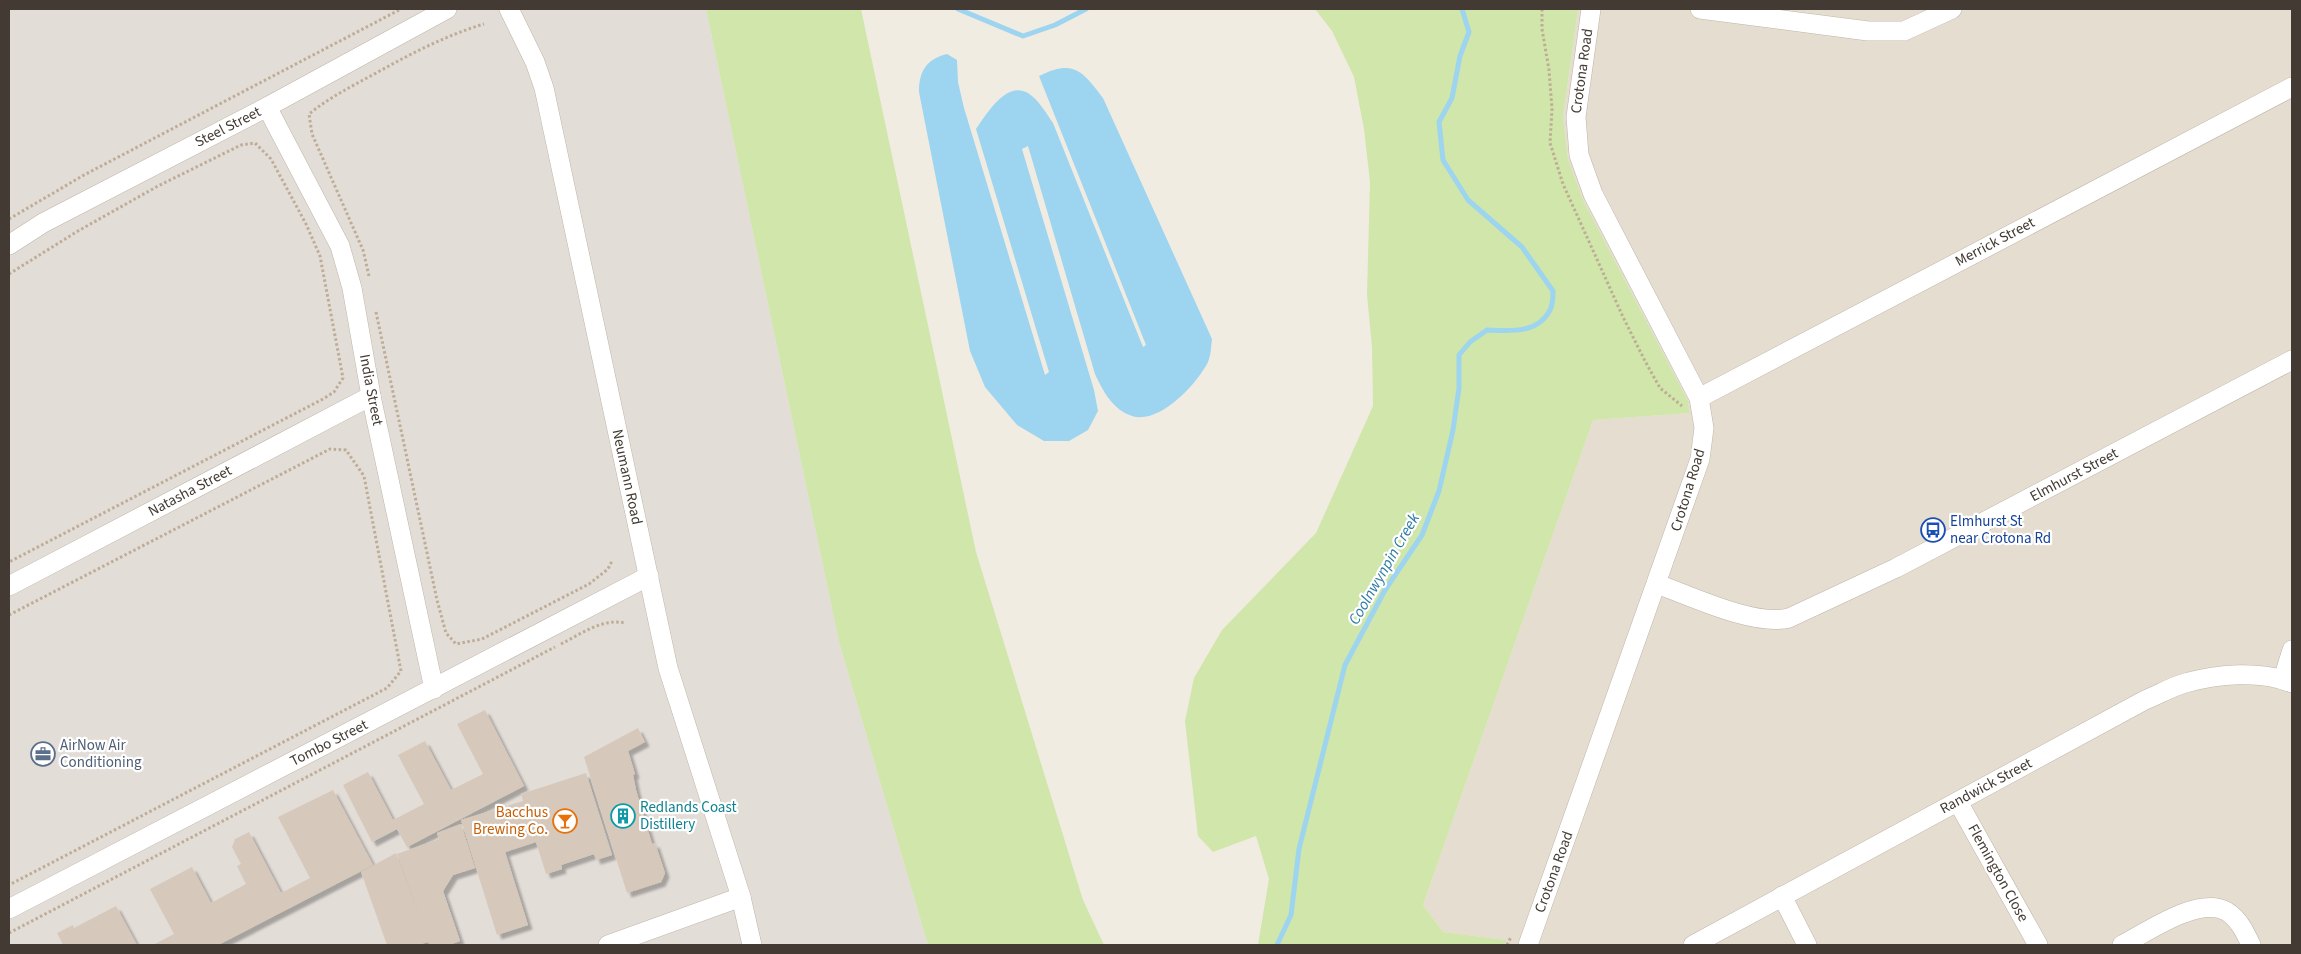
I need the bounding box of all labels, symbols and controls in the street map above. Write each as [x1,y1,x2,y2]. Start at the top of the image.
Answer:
street label: Crotona Road [1566,27,1598,115]
street label: Steel Street [191,101,265,153]
street label: Merrick Street [1952,212,2038,272]
street label: India Street [354,353,388,427]
street label: Neumann Road [607,427,647,527]
street label: Elmhurst Street [2026,443,2122,507]
street label: Crotona Road [1665,446,1711,534]
street label: Natasha Street [144,460,236,522]
water label: Coolnwynpin Creek [1343,509,1425,629]
place label: Elmhurst St near Crotona Rd [1950,511,2051,549]
bus stop icon: Elmhurst St near Crotona Rd [1920,517,1946,543]
street label: Tombo Street [287,714,371,772]
place label: AirNow Air Conditioning [60,735,142,773]
office icon: AirNow Air Conditioning [30,741,56,767]
street label: Randwick Street [1936,753,2036,819]
place label: Redlands Coast Distillery [640,797,736,835]
place label: Bacchus Brewing Co. [473,802,548,840]
building icon: Redlands Coast Distillery [610,803,636,829]
bar icon: Bacchus Brewing Co. [552,808,578,834]
street label: Flemington Close [1962,820,2034,926]
street label: Crotona Road [1530,828,1578,916]

